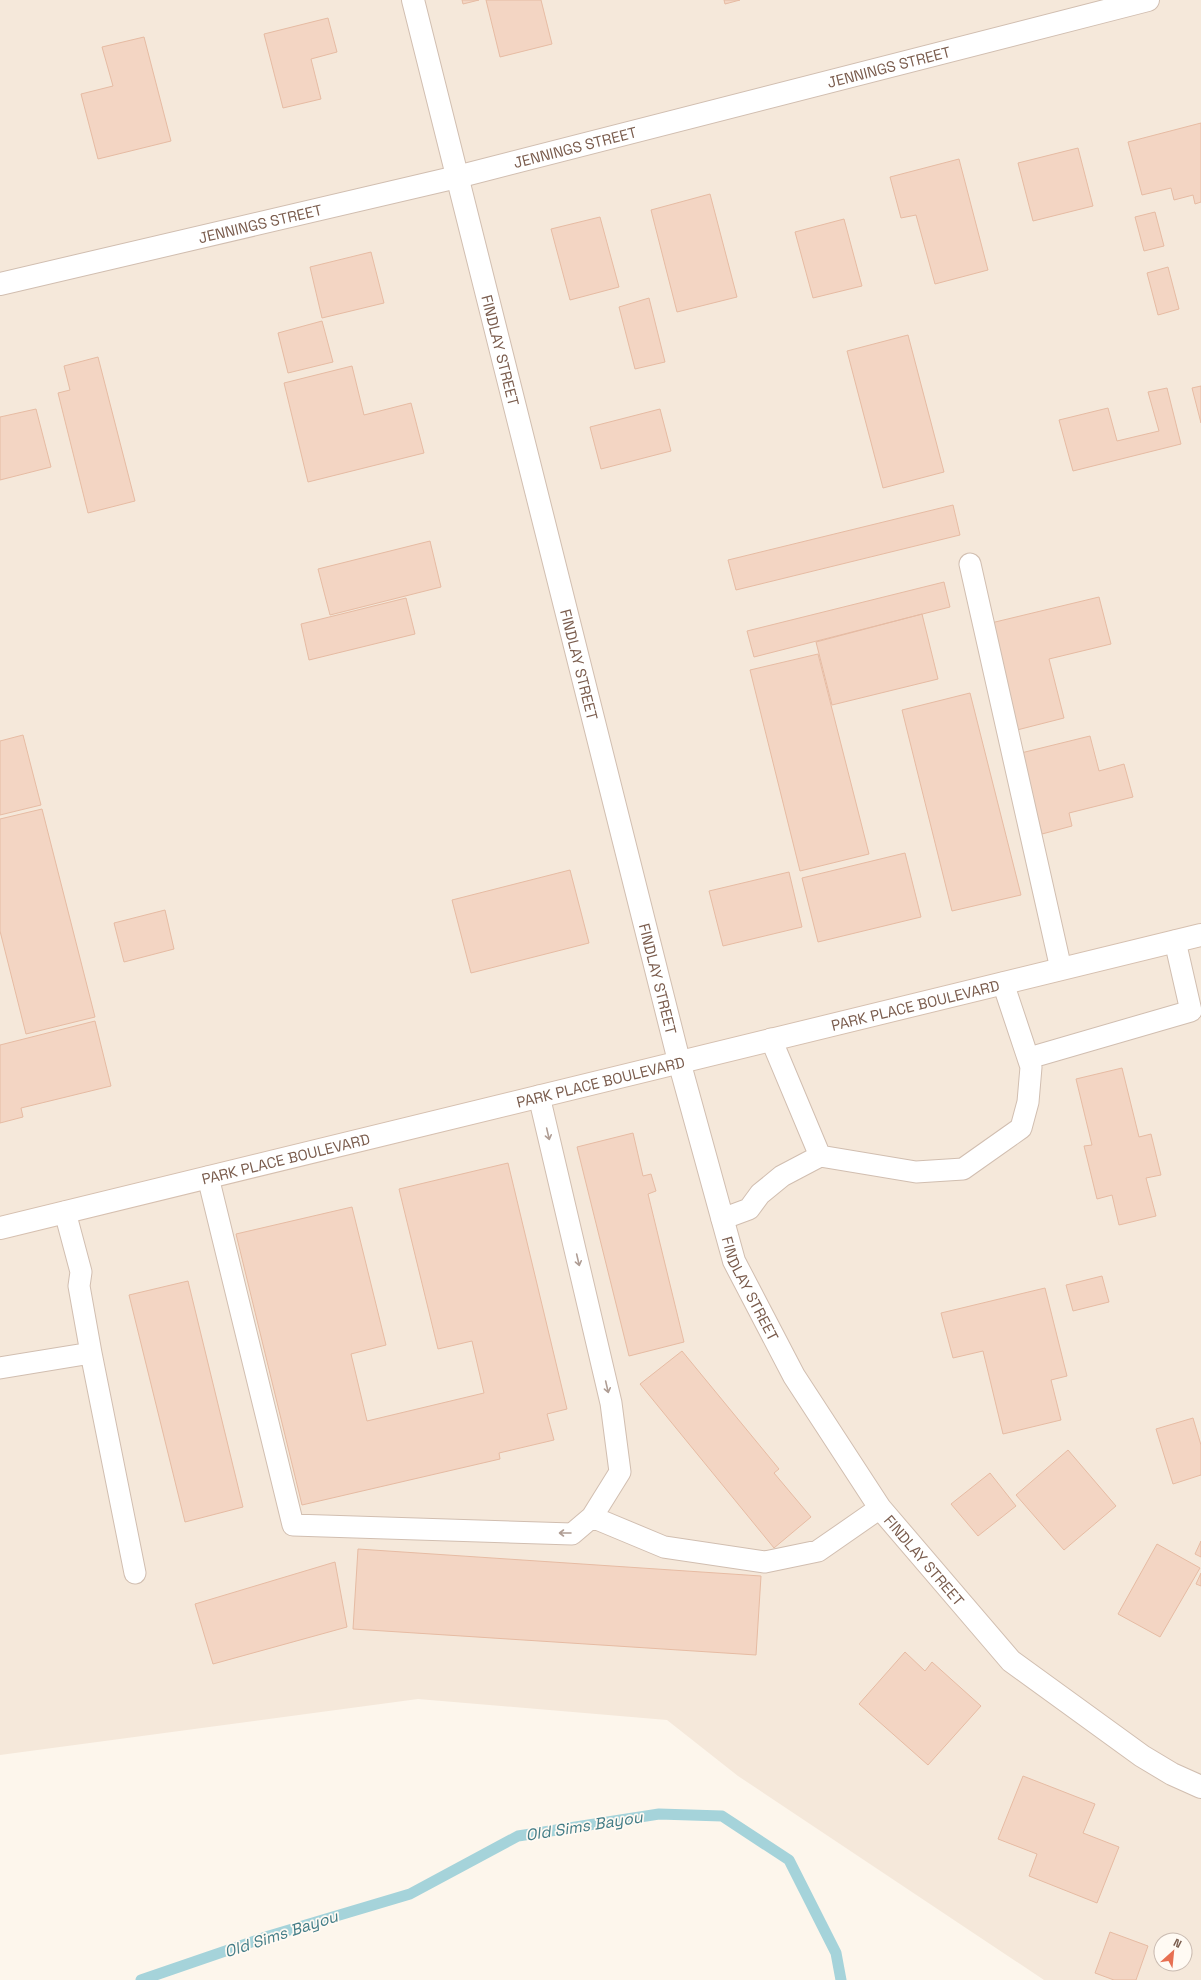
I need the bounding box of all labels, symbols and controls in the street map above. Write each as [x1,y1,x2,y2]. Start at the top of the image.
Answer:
street label: JENNINGS STREET [825,41,953,91]
street label: JENNINGS STREET [511,122,639,172]
street label: JENNINGS STREET [196,199,324,247]
street label: FINDLAY STREET [478,293,524,408]
street label: FINDLAY STREET [557,607,603,722]
street label: FINDLAY STREET [635,921,681,1036]
street label: PARK PLACE BOULEVARD [829,975,1001,1034]
street label: PARK PLACE BOULEVARD [514,1052,687,1111]
one-way arrow [545,1127,553,1140]
street label: PARK PLACE BOULEVARD [200,1129,372,1188]
street label: FINDLAY STREET [718,1234,784,1344]
one-way arrow [574,1253,582,1266]
one-way arrow [603,1380,611,1393]
street label: FINDLAY STREET [880,1511,969,1610]
one-way arrow [559,1529,572,1537]
water label: Old Sims Bayou [524,1806,645,1846]
water label: Old Sims Bayou [222,1905,342,1962]
north arrow [1153,1932,1193,1972]
text: N [1171,1935,1184,1951]

